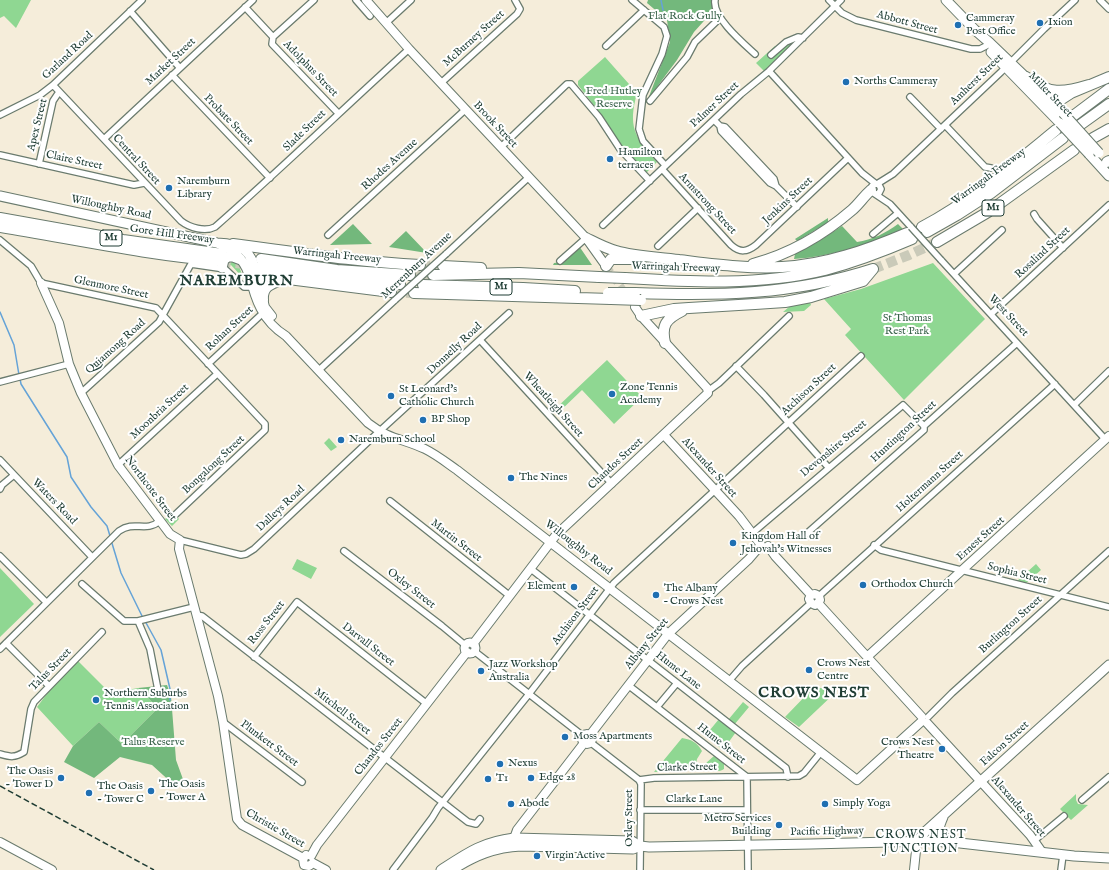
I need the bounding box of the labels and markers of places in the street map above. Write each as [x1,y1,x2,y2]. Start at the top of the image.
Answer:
place label: Cammeray Post Office [966,12,1016,38]
place label: Ixion [1048,16,1073,30]
marker: Ixion [1035,18,1045,28]
marker: Cammeray Post Office [953,20,963,30]
place label: Norths Cammeray [854,75,938,89]
marker: Norths Cammeray [841,77,851,87]
place label: Hamilton terraces [618,146,662,172]
marker: Hamilton terraces [605,154,615,164]
place label: Naremburn Library [177,175,230,201]
marker: Naremburn Library [164,183,174,193]
place label: Zone Tennis Academy [620,381,678,407]
place label: St Leonard's Catholic Church [399,383,474,409]
marker: Zone Tennis Academy [607,389,617,399]
marker: St Leonard's Catholic Church [386,391,396,401]
place label: BP Shop [431,413,470,427]
marker: BP Shop [418,415,428,425]
place label: Naremburn School [349,433,435,447]
marker: Naremburn School [336,435,346,445]
place label: The Nines [519,471,567,485]
marker: The Nines [506,473,516,483]
place label: Kingdom Hall of Jehovah's Witnesses [741,530,831,556]
marker: Kingdom Hall of Jehovah's Witnesses [728,538,738,548]
place label: Orthodox Church [871,578,953,592]
place label: Element [527,580,566,594]
marker: Orthodox Church [858,580,868,590]
marker: Element [569,582,579,592]
place label: The Albany – Crows Nest [664,582,723,608]
marker: The Albany – Crows Nest [651,590,661,600]
place label: Crows Nest Centre [817,657,870,683]
place label: Jazz Workshop Australia [489,658,558,684]
marker: Crows Nest Centre [804,665,814,675]
marker: Jazz Workshop Australia [476,666,486,676]
place label: Northern Suburbs Tennis Association [104,687,189,713]
marker: Northern Suburbs Tennis Association [91,695,101,705]
place label: Moss Apartments [573,730,652,744]
marker: Moss Apartments [560,732,570,742]
place label: Crows Nest Theatre [881,736,934,762]
marker: Crows Nest Theatre [937,744,947,754]
place label: Nexus [508,757,537,771]
marker: Nexus [495,759,505,769]
place label: The Oasis - Tower D [5,765,53,791]
place label: Edge 28 [539,771,575,785]
place label: T1 [496,772,508,786]
marker: The Oasis - Tower D [56,773,66,783]
marker: Edge 28 [526,773,536,783]
marker: T1 [483,774,493,784]
place label: The Oasis - Tower A [159,778,205,804]
place label: The Oasis - Tower C [97,780,144,806]
marker: The Oasis - Tower A [146,786,156,796]
marker: The Oasis - Tower C [84,788,94,798]
place label: Abode [519,797,549,811]
place label: Simply Yoga [833,797,890,811]
marker: Abode [506,799,516,809]
marker: Simply Yoga [820,799,830,809]
place label: Metro Services Building [703,812,771,838]
marker: Metro Services Building [774,820,784,830]
place label: Virgin Active [545,849,605,863]
marker: Virgin Active [532,851,542,861]

